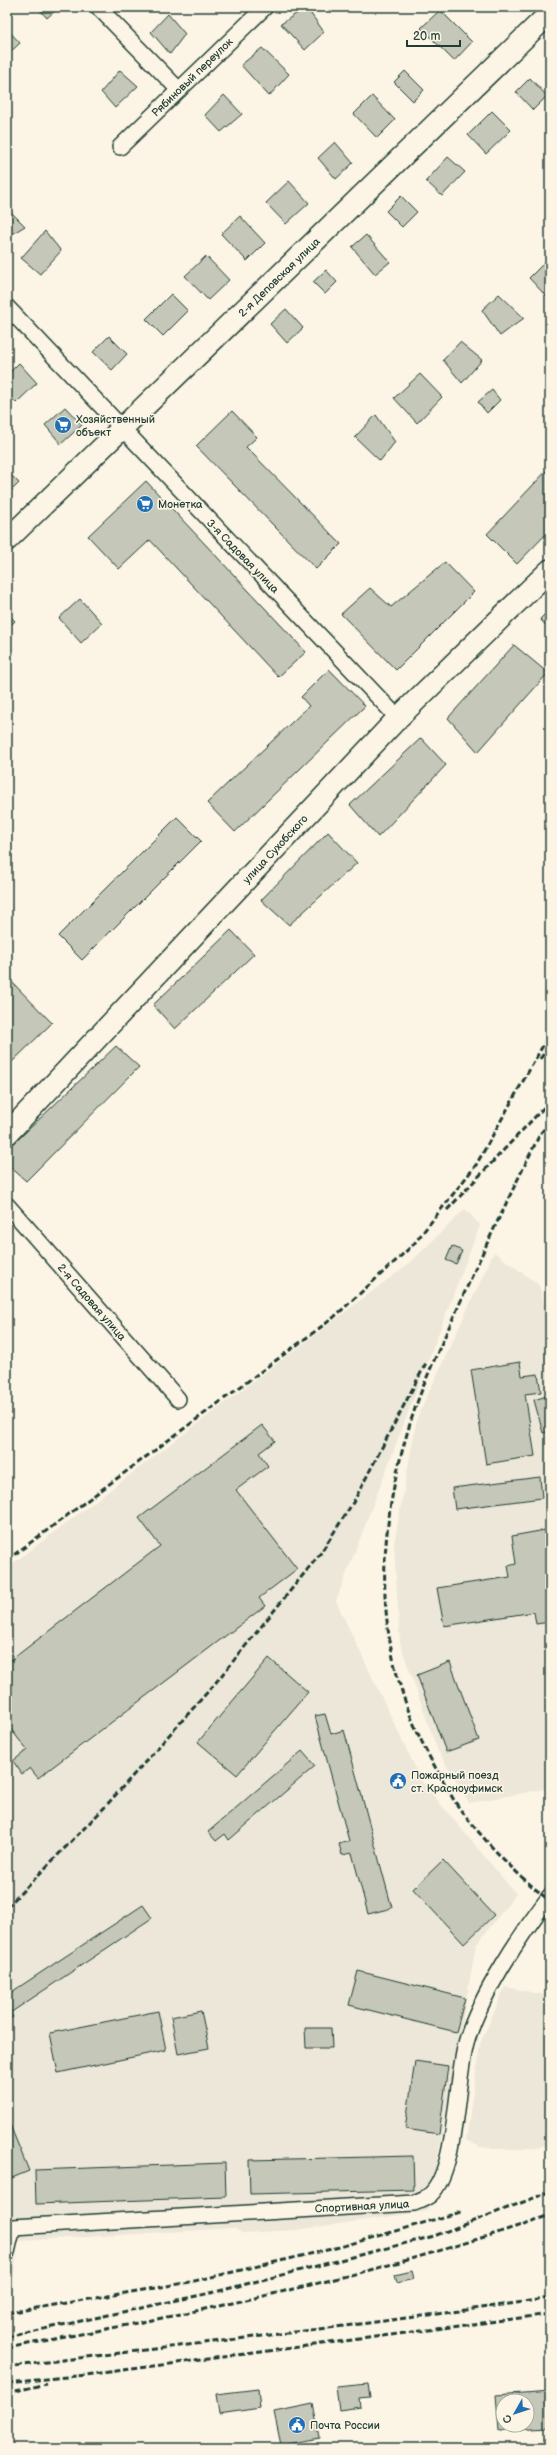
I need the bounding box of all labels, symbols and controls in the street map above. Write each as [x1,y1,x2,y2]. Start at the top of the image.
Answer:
scale bar [407,22,460,48]
text: 20 m [413,29,440,44]
street label: Рябиновый переулок [149,35,236,119]
street label: 2-я Деповская улица [236,235,323,320]
place label: Хозяйственный объект [76,413,155,439]
supermarket icon: Хозяйственный объект [53,415,73,435]
supermarket icon: Монетка [135,494,155,514]
place label: Монетка [158,498,203,511]
street label: 3-я Садовая улица [204,517,282,596]
street label: улица Сухобского [240,812,311,886]
street label: 2-я Садовая улица [55,1261,129,1344]
place label: Пожарный поезд ст. Красноуфимск [411,1769,503,1795]
public building icon: Пожарный поезд ст. Красноуфимск [388,1771,408,1791]
street label: Спортивная улица [314,2198,410,2215]
north arrow [495,2393,535,2433]
text: С [500,2412,515,2426]
public building icon: Почта России [287,2415,307,2435]
place label: Почта России [310,2419,380,2432]

